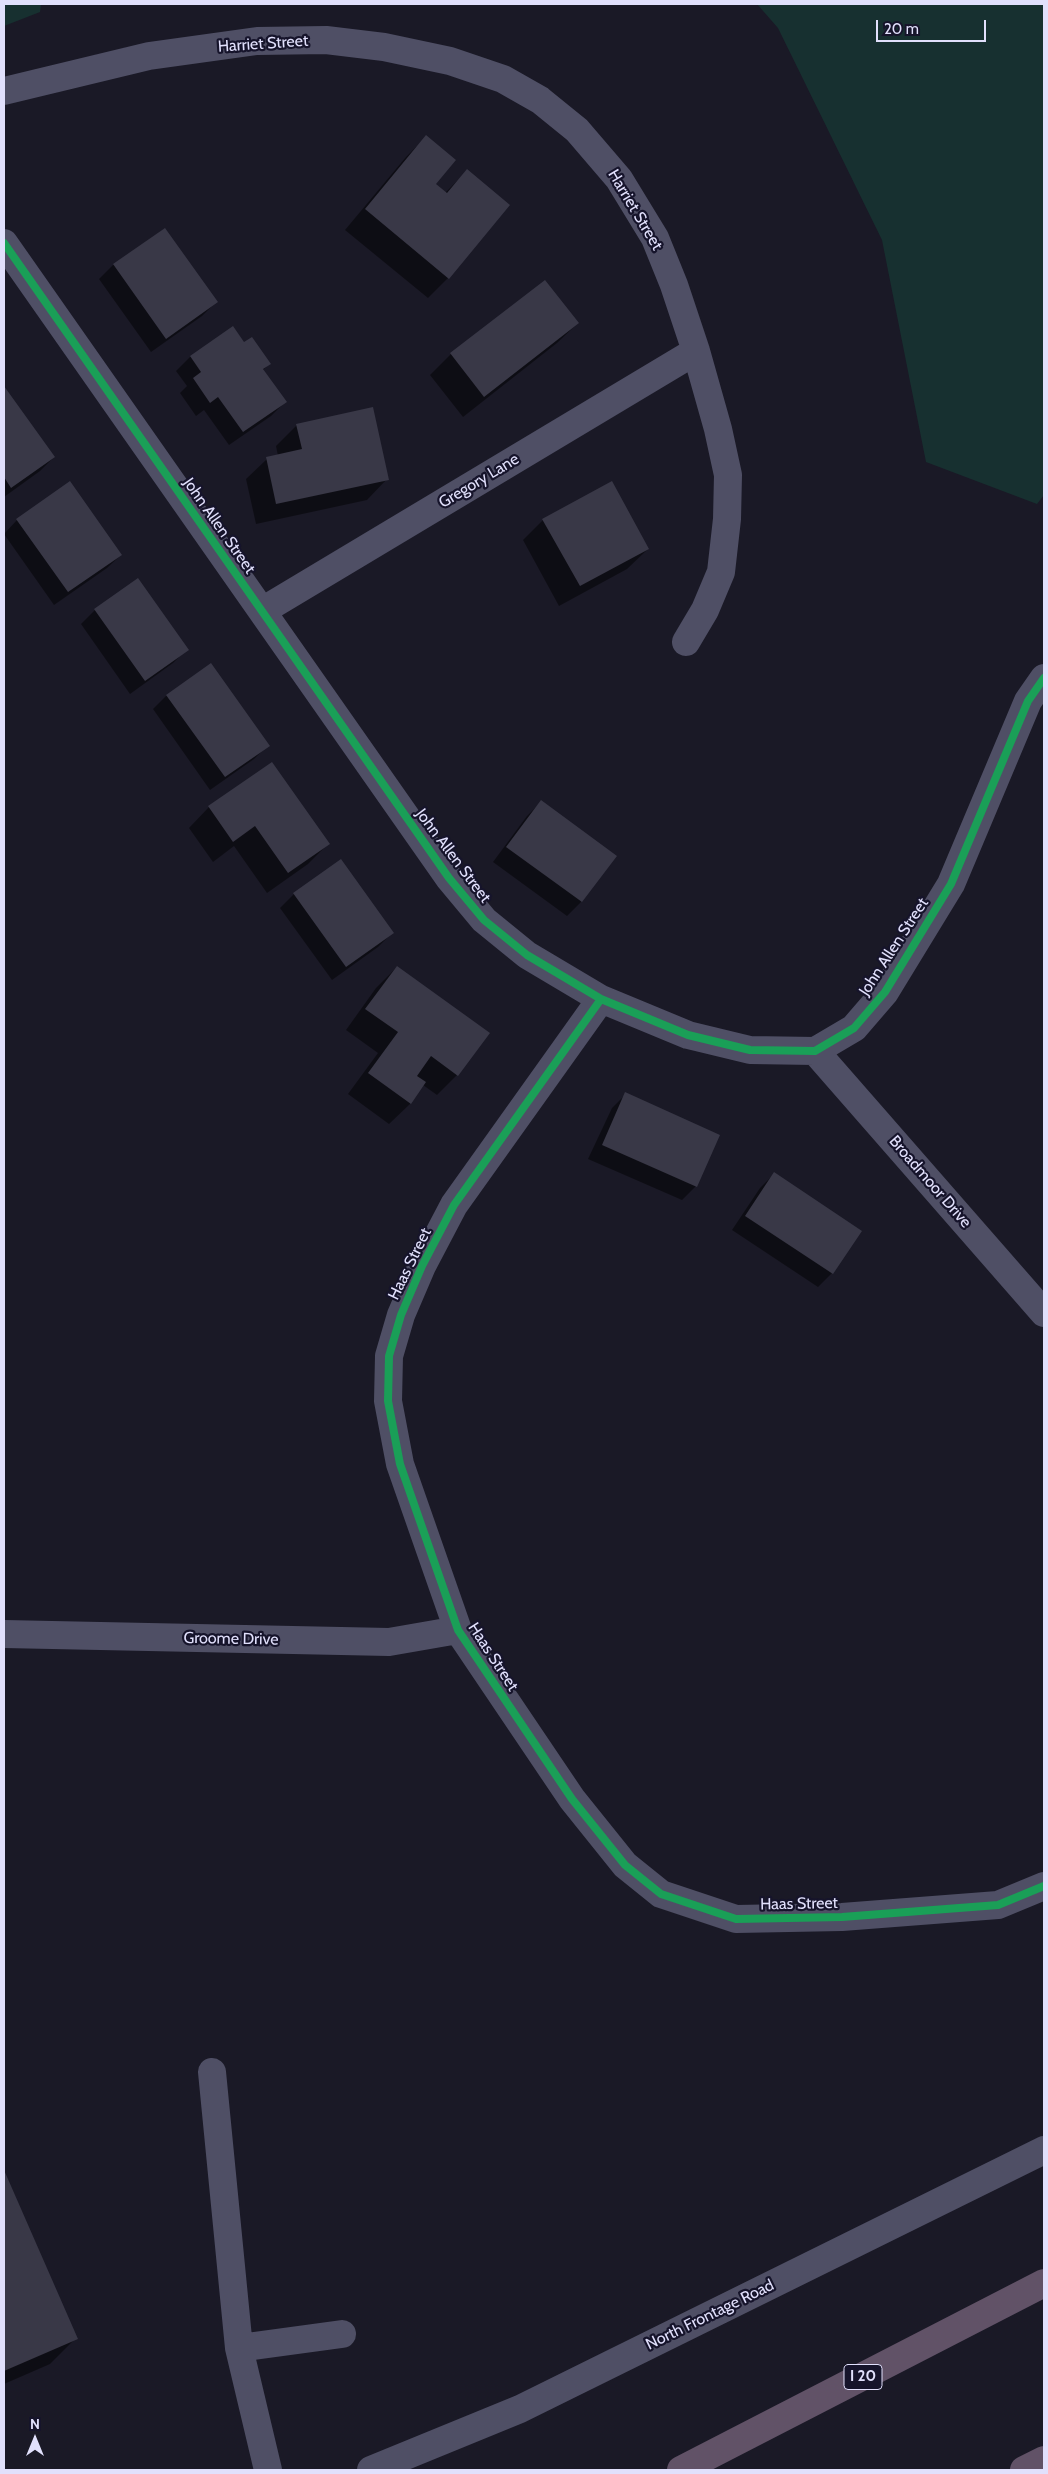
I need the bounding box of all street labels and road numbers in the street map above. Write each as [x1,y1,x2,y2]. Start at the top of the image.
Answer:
street label: Harriet Street [217,31,309,57]
street label: Harriet Street [603,166,667,254]
street label: Gregory Lane [435,450,523,512]
street label: John Allen Street [179,474,259,578]
street label: John Allen Street [411,805,495,907]
street label: John Allen Street [855,894,933,1000]
street label: Broadmoor Drive [885,1132,975,1232]
street label: Haas Street [384,1225,436,1303]
street label: Haas Street [464,1619,522,1695]
street label: Groome Drive [183,1629,279,1649]
street label: Haas Street [760,1894,838,1914]
street label: North Frontage Road [643,2276,777,2354]
road number: I 20 [844,2364,882,2390]

